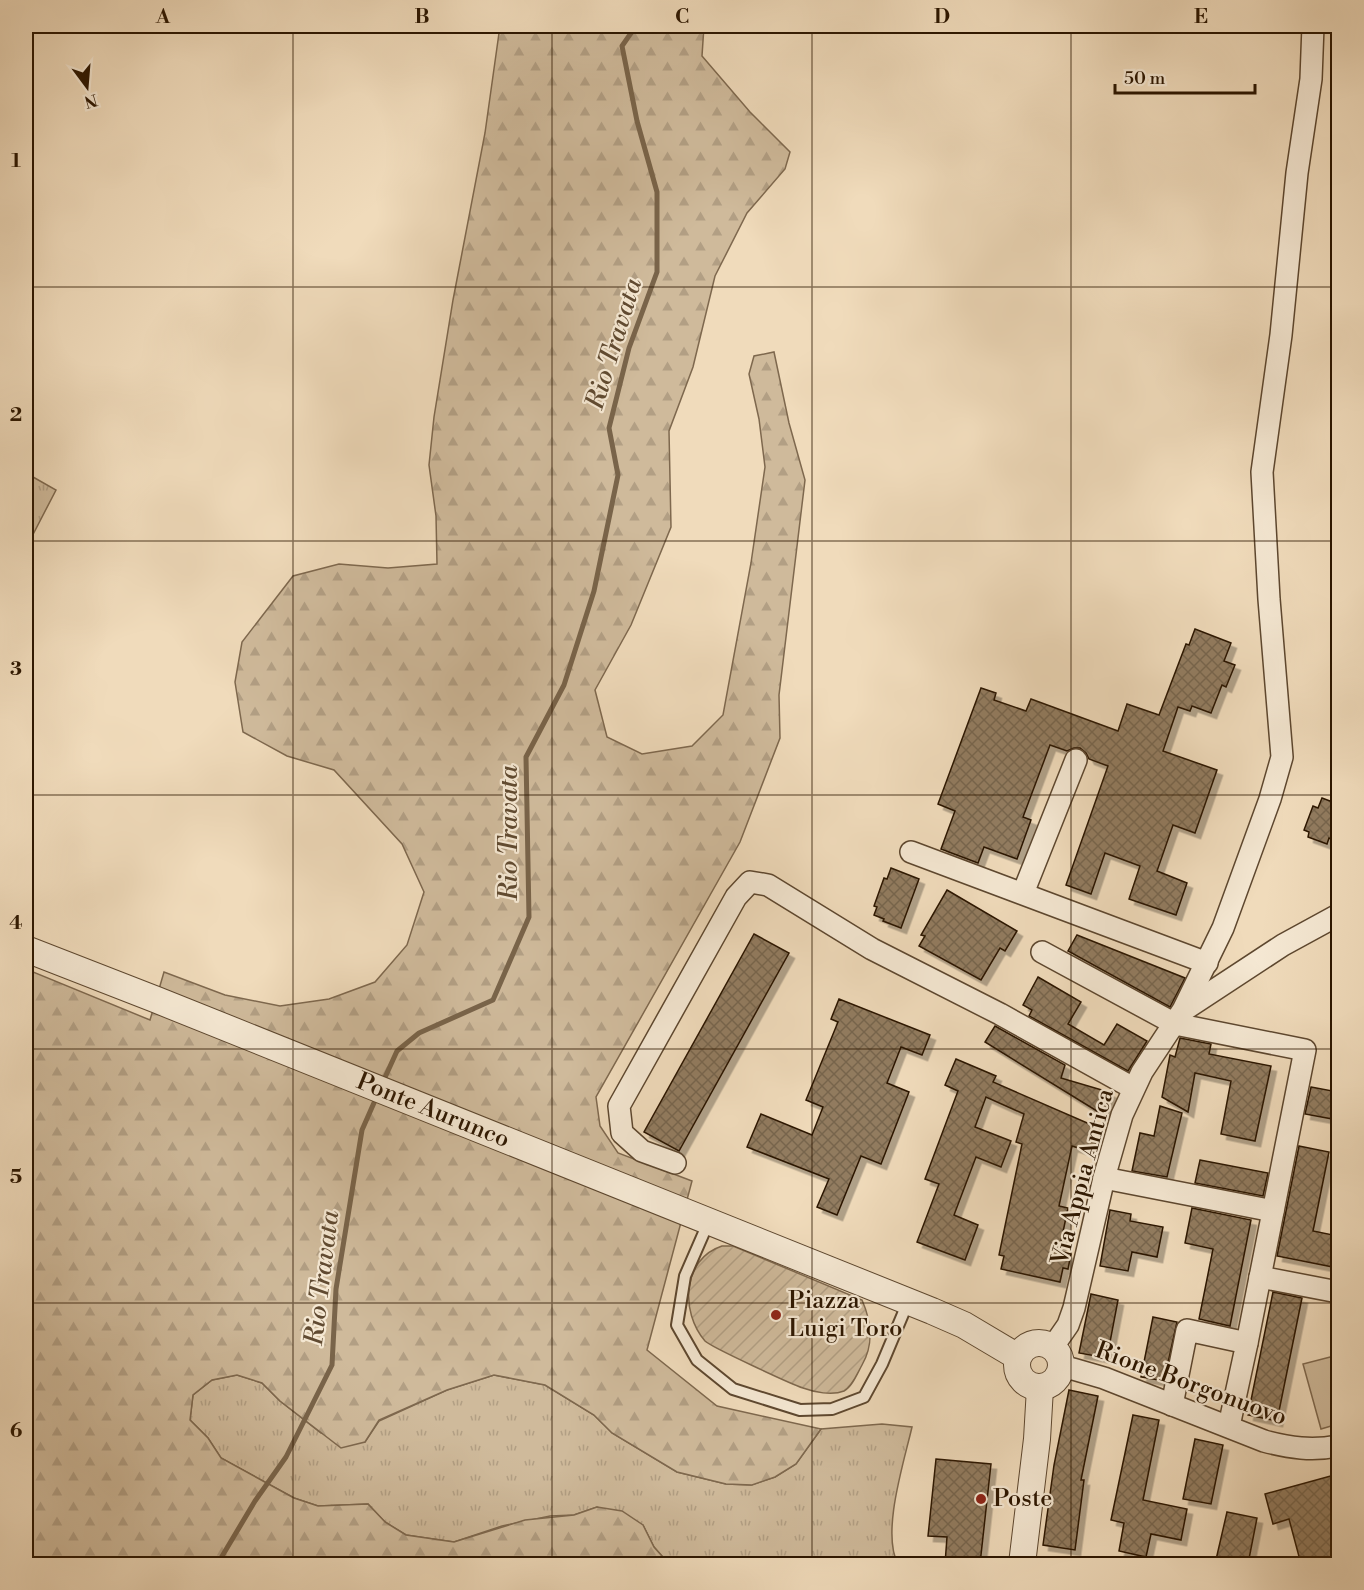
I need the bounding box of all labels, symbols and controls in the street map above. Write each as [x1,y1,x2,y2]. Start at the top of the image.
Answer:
text: A [155,5,171,30]
text: B [414,5,430,30]
text: C [675,5,689,30]
text: D [934,5,950,30]
text: E [1194,5,1208,30]
north arrow [57,57,117,117]
scale bar [1115,57,1254,95]
text: 50 m [1124,67,1166,90]
text: N [82,89,100,112]
text: 1 [11,149,21,174]
water label: Rio Travata [579,274,649,414]
text: 2 [10,403,22,428]
text: 3 [10,657,22,682]
water label: Rio Travata [493,765,525,902]
text: 4 [9,911,23,936]
street label: Ponte Aurunco [352,1067,514,1155]
street label: Via Appia Antica [1045,1085,1121,1269]
text: 5 [10,1165,22,1190]
water label: Rio Travata [298,1208,346,1348]
place label: Piazza Luigi Toro [788,1286,903,1344]
marker: Piazza Luigi Toro [769,1308,783,1322]
street label: Rione Borgonuovo [1091,1335,1291,1433]
text: 6 [10,1419,23,1444]
place label: Poste [993,1484,1052,1514]
marker: Poste [974,1492,988,1506]

